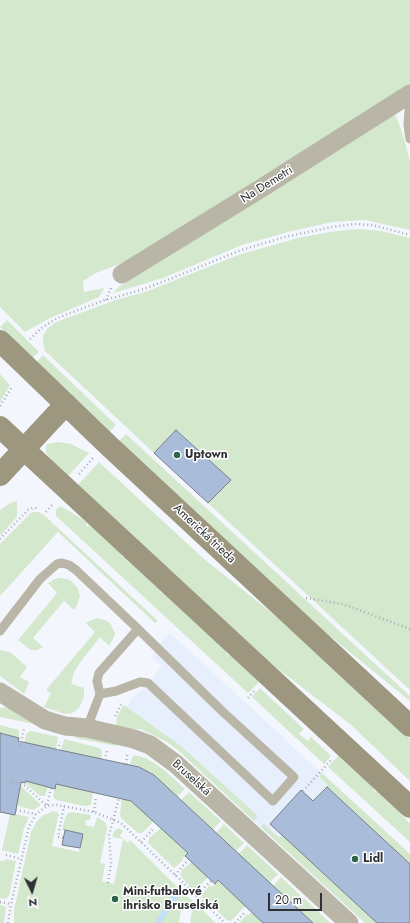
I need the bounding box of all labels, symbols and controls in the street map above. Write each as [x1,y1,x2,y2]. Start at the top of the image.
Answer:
street label: Na Demetri [238,163,296,207]
place label: Uptown [185,448,228,462]
marker: Uptown [172,450,182,460]
street label: Americká trieda [170,501,238,567]
street label: Bruselská [169,757,213,799]
place label: Lidl [363,852,383,866]
marker: Lidl [350,854,360,864]
north arrow [12,871,52,911]
place label: Mini-futbalové ihrisko Bruselská [123,885,219,913]
scale bar [270,885,324,911]
text: 20 m [275,891,302,909]
marker: Mini-futbalové ihrisko Bruselská [110,894,120,904]
text: N [28,895,38,911]

